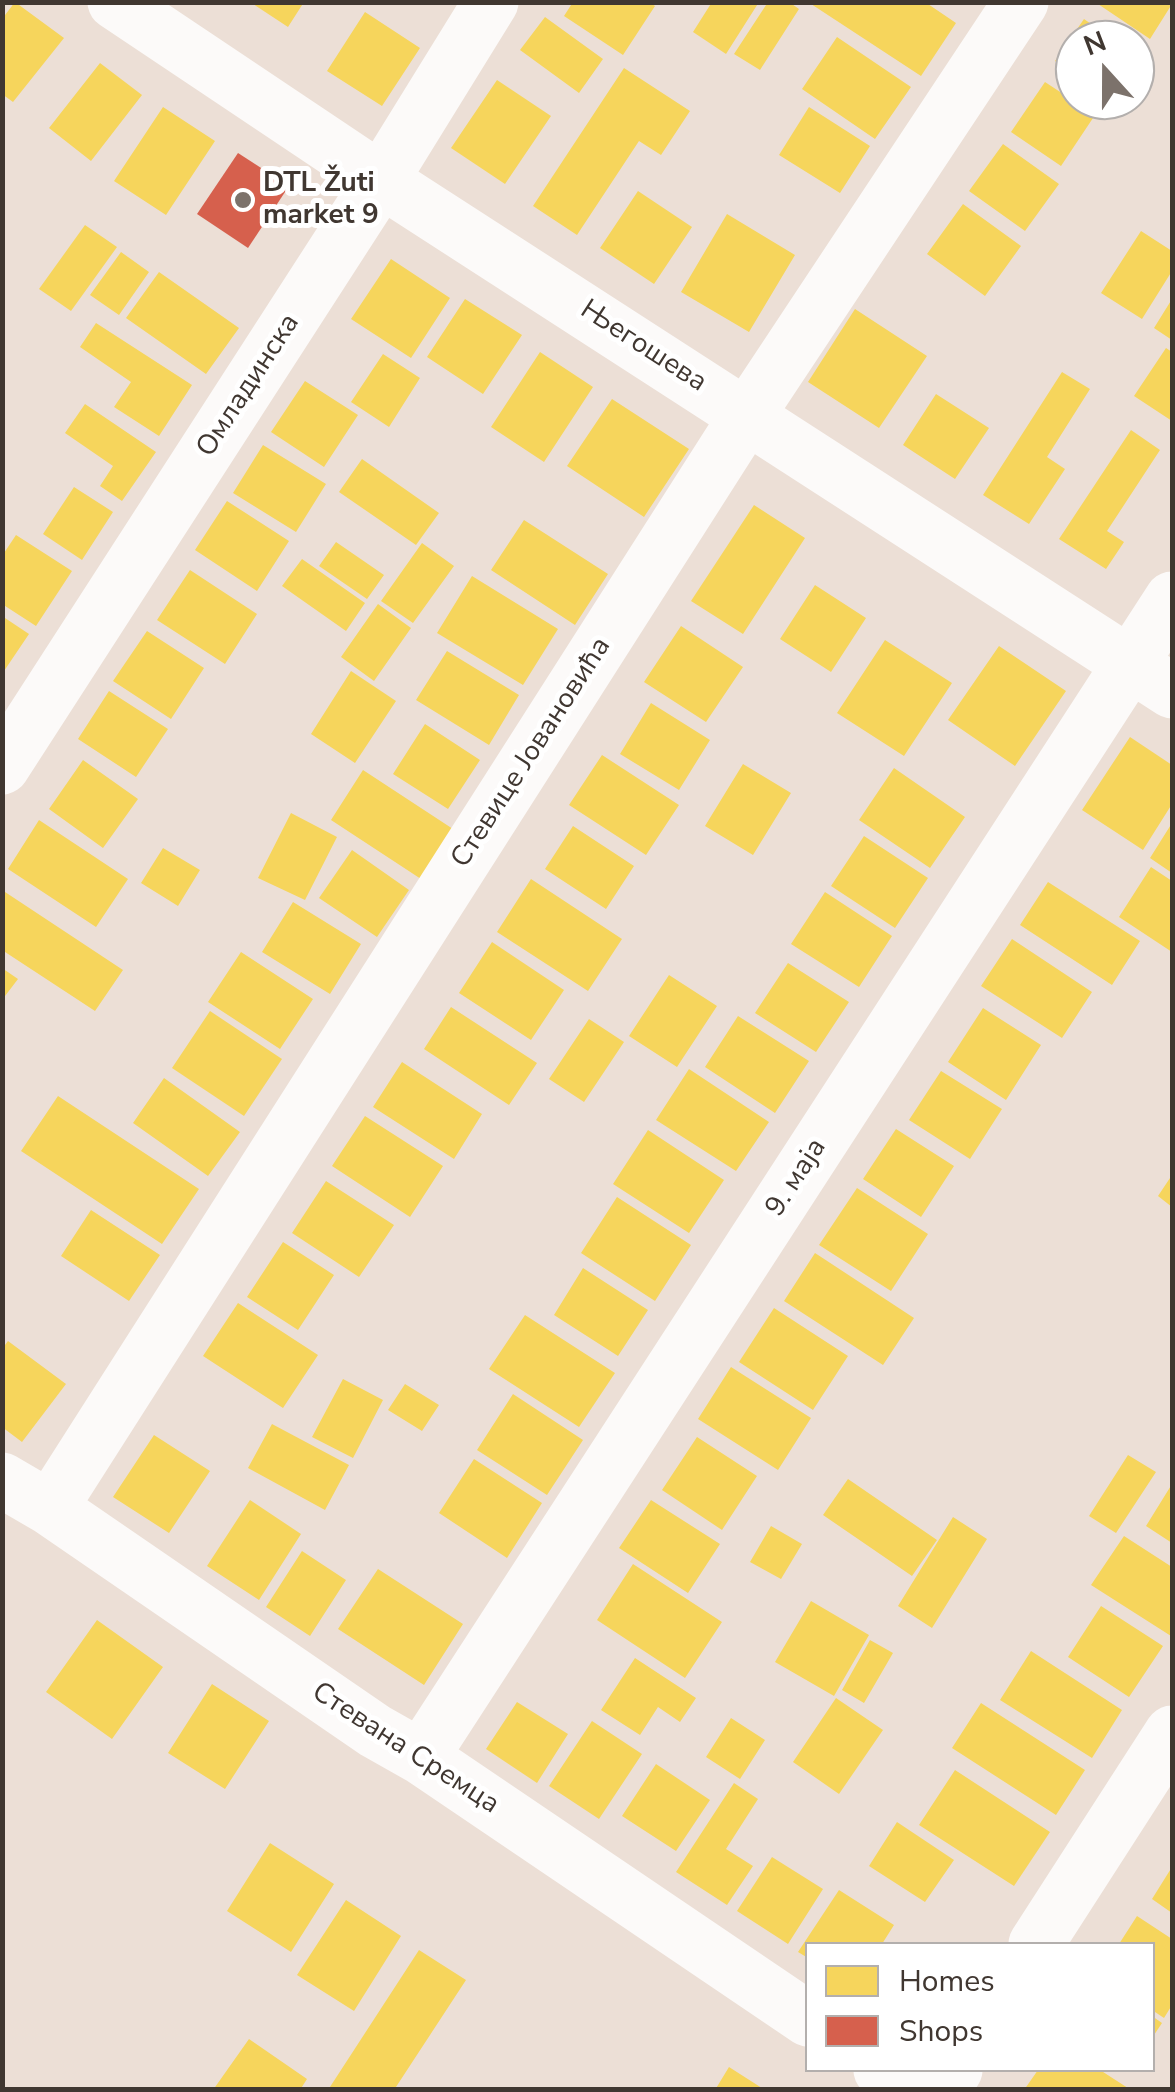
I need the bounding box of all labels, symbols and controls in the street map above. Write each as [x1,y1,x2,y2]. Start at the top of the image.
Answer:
north arrow [1055,20,1155,120]
text: N [1078,22,1112,65]
place label: DTL Žuti market 9 [263,167,379,233]
marker: DTL Žuti market 9 [232,189,254,211]
street label: Његошева [574,294,712,400]
street label: Омладинска [190,308,308,464]
street label: Стевице Јовановића [445,632,619,874]
street label: 9. маја [760,1133,834,1223]
street label: Стевана Сремца [305,1676,505,1822]
legend [805,1942,1155,2072]
text: Homes [899,1961,995,2002]
text: Shops [899,2011,983,2052]

